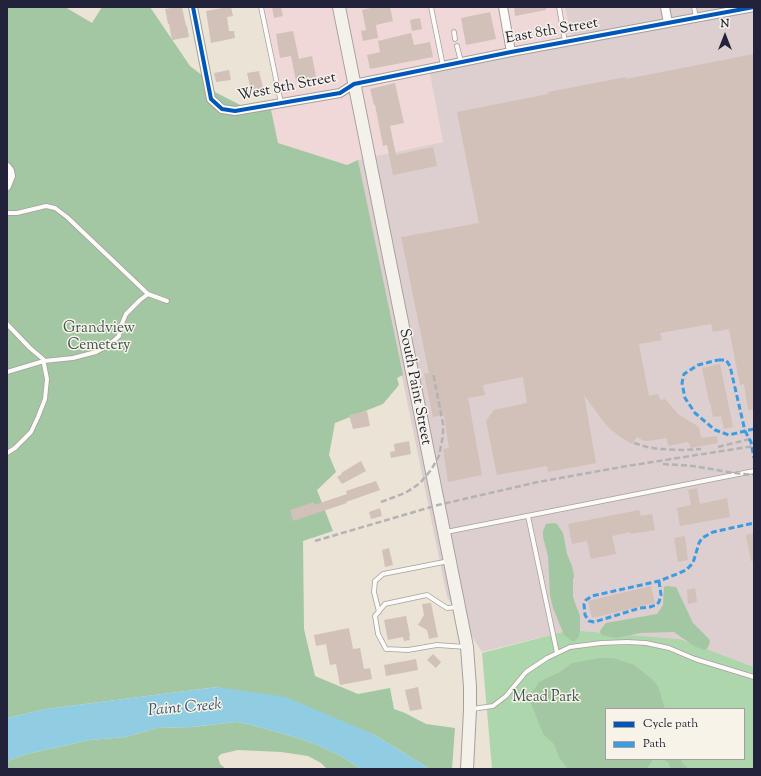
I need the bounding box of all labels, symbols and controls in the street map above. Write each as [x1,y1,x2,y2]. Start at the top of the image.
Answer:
street label: East 8th Street [504,15,600,49]
north arrow [705,16,745,56]
text: N [721,16,729,32]
street label: West 8th Street [236,70,338,106]
park label: Grandview Cemetery [63,320,135,355]
street label: South Paint Street [394,327,434,447]
park label: Mead Park [512,689,580,707]
water label: Paint Creek [148,696,222,722]
legend [605,708,745,760]
text: Cycle path [643,715,698,733]
text: Path [643,735,666,753]

